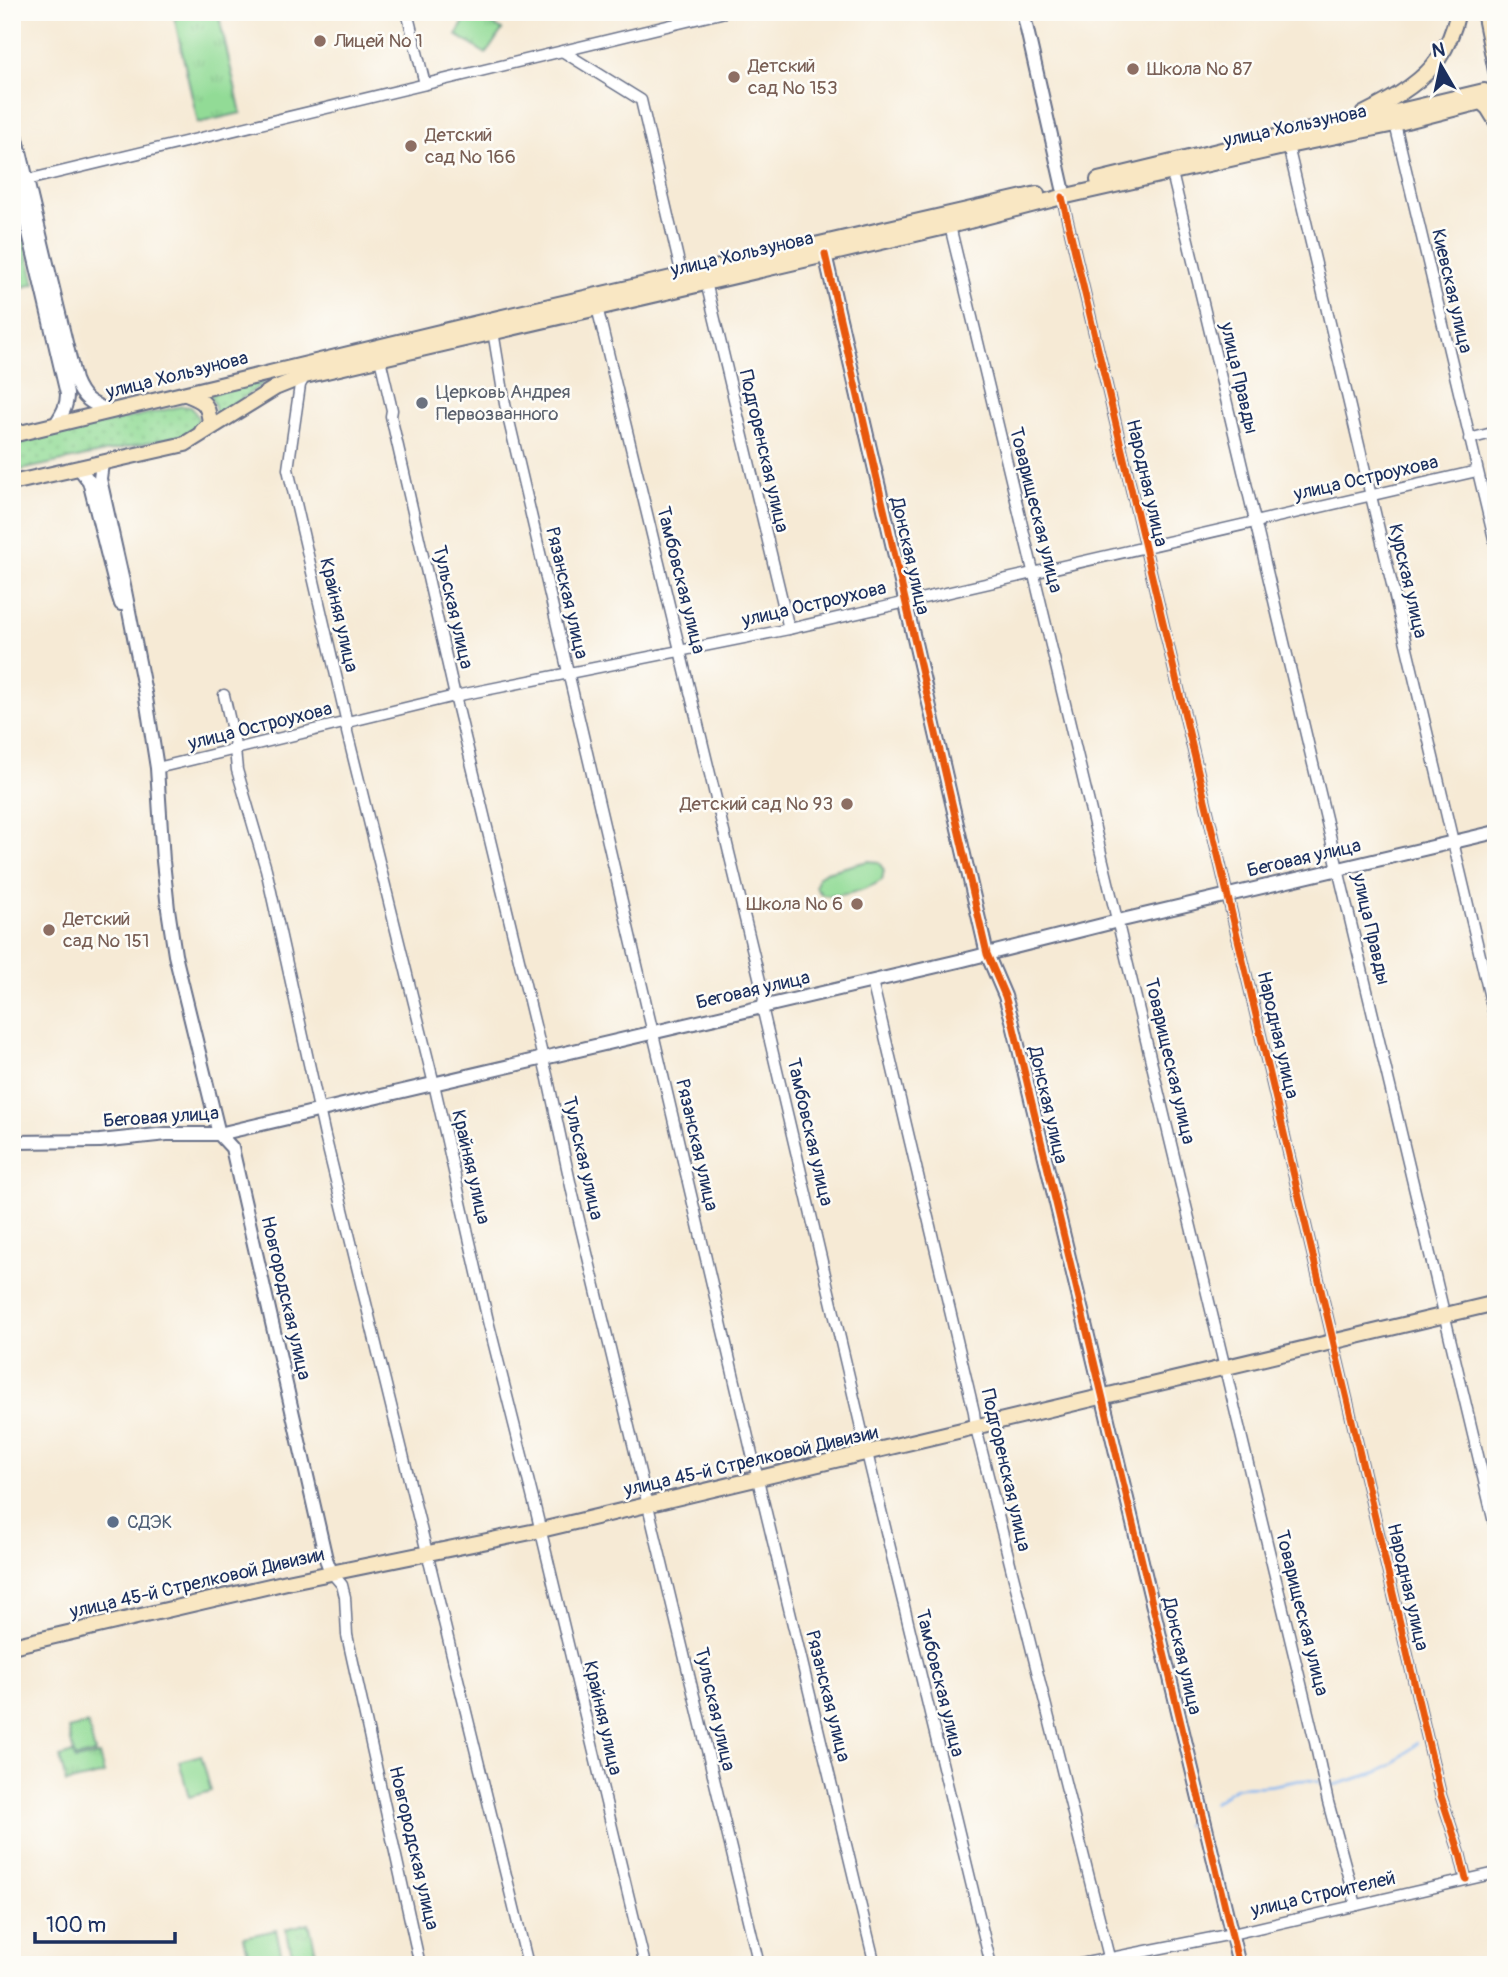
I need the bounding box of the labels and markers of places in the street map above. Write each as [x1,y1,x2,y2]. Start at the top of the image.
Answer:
place label: Лицей № 1 [333,29,423,53]
marker: Лицей № 1 [312,33,328,49]
place label: Детский сад № 153 [747,54,838,100]
place label: Школа № 87 [1147,57,1252,81]
marker: Школа № 87 [1125,61,1141,77]
marker: Детский сад № 153 [726,69,742,85]
place label: Детский сад № 166 [424,123,516,169]
marker: Детский сад № 166 [403,138,419,154]
place label: Церковь Андрея Первозванного [436,380,571,426]
marker: Церковь Андрея Первозванного [414,395,430,411]
place label: Детский сад № 93 [679,792,833,816]
marker: Детский сад № 93 [839,796,855,812]
place label: Школа № 6 [746,892,843,916]
marker: Школа № 6 [849,896,865,912]
place label: Детский сад № 151 [62,907,149,953]
marker: Детский сад № 151 [41,922,57,938]
place label: СДЭК [127,1510,172,1534]
marker: СДЭК [105,1514,121,1530]

